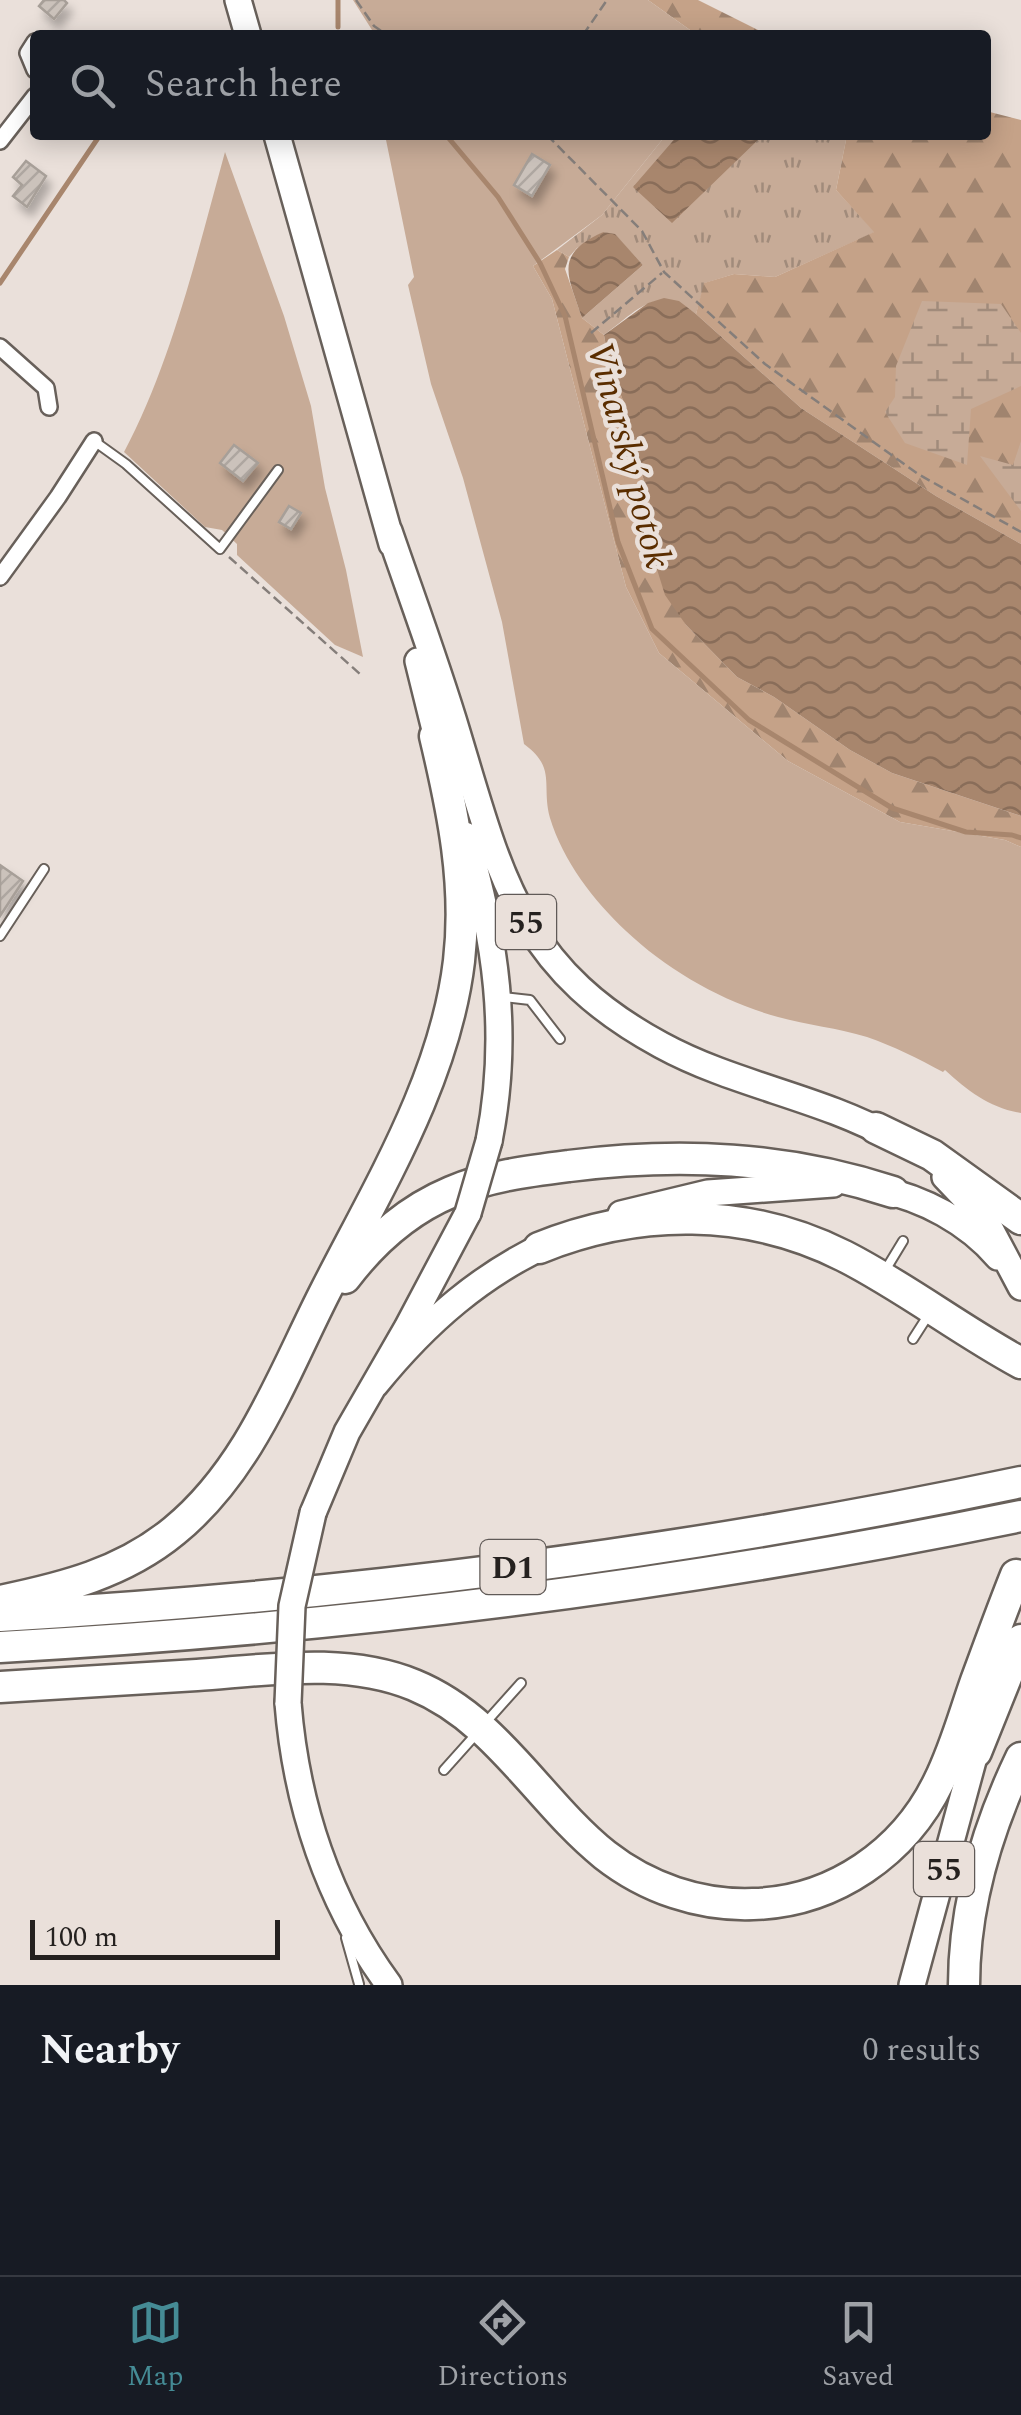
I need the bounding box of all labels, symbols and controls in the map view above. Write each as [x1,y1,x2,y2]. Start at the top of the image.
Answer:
search box [30,30,991,140]
text: Search here [145,56,342,114]
icon: search [65,58,120,113]
water label: Vinarský potok [570,335,686,576]
road number: 55 [496,895,556,949]
road number: D1 [480,1540,546,1594]
road number: 55 [914,1842,974,1896]
scale bar [30,1915,280,1960]
text: 100 m [45,1916,118,1959]
text: Nearby [40,2019,179,2082]
text: 0 results [862,2026,981,2075]
tab: Map [127,2295,183,2398]
tab: Directions [437,2295,568,2398]
tab: Saved [822,2295,894,2398]

